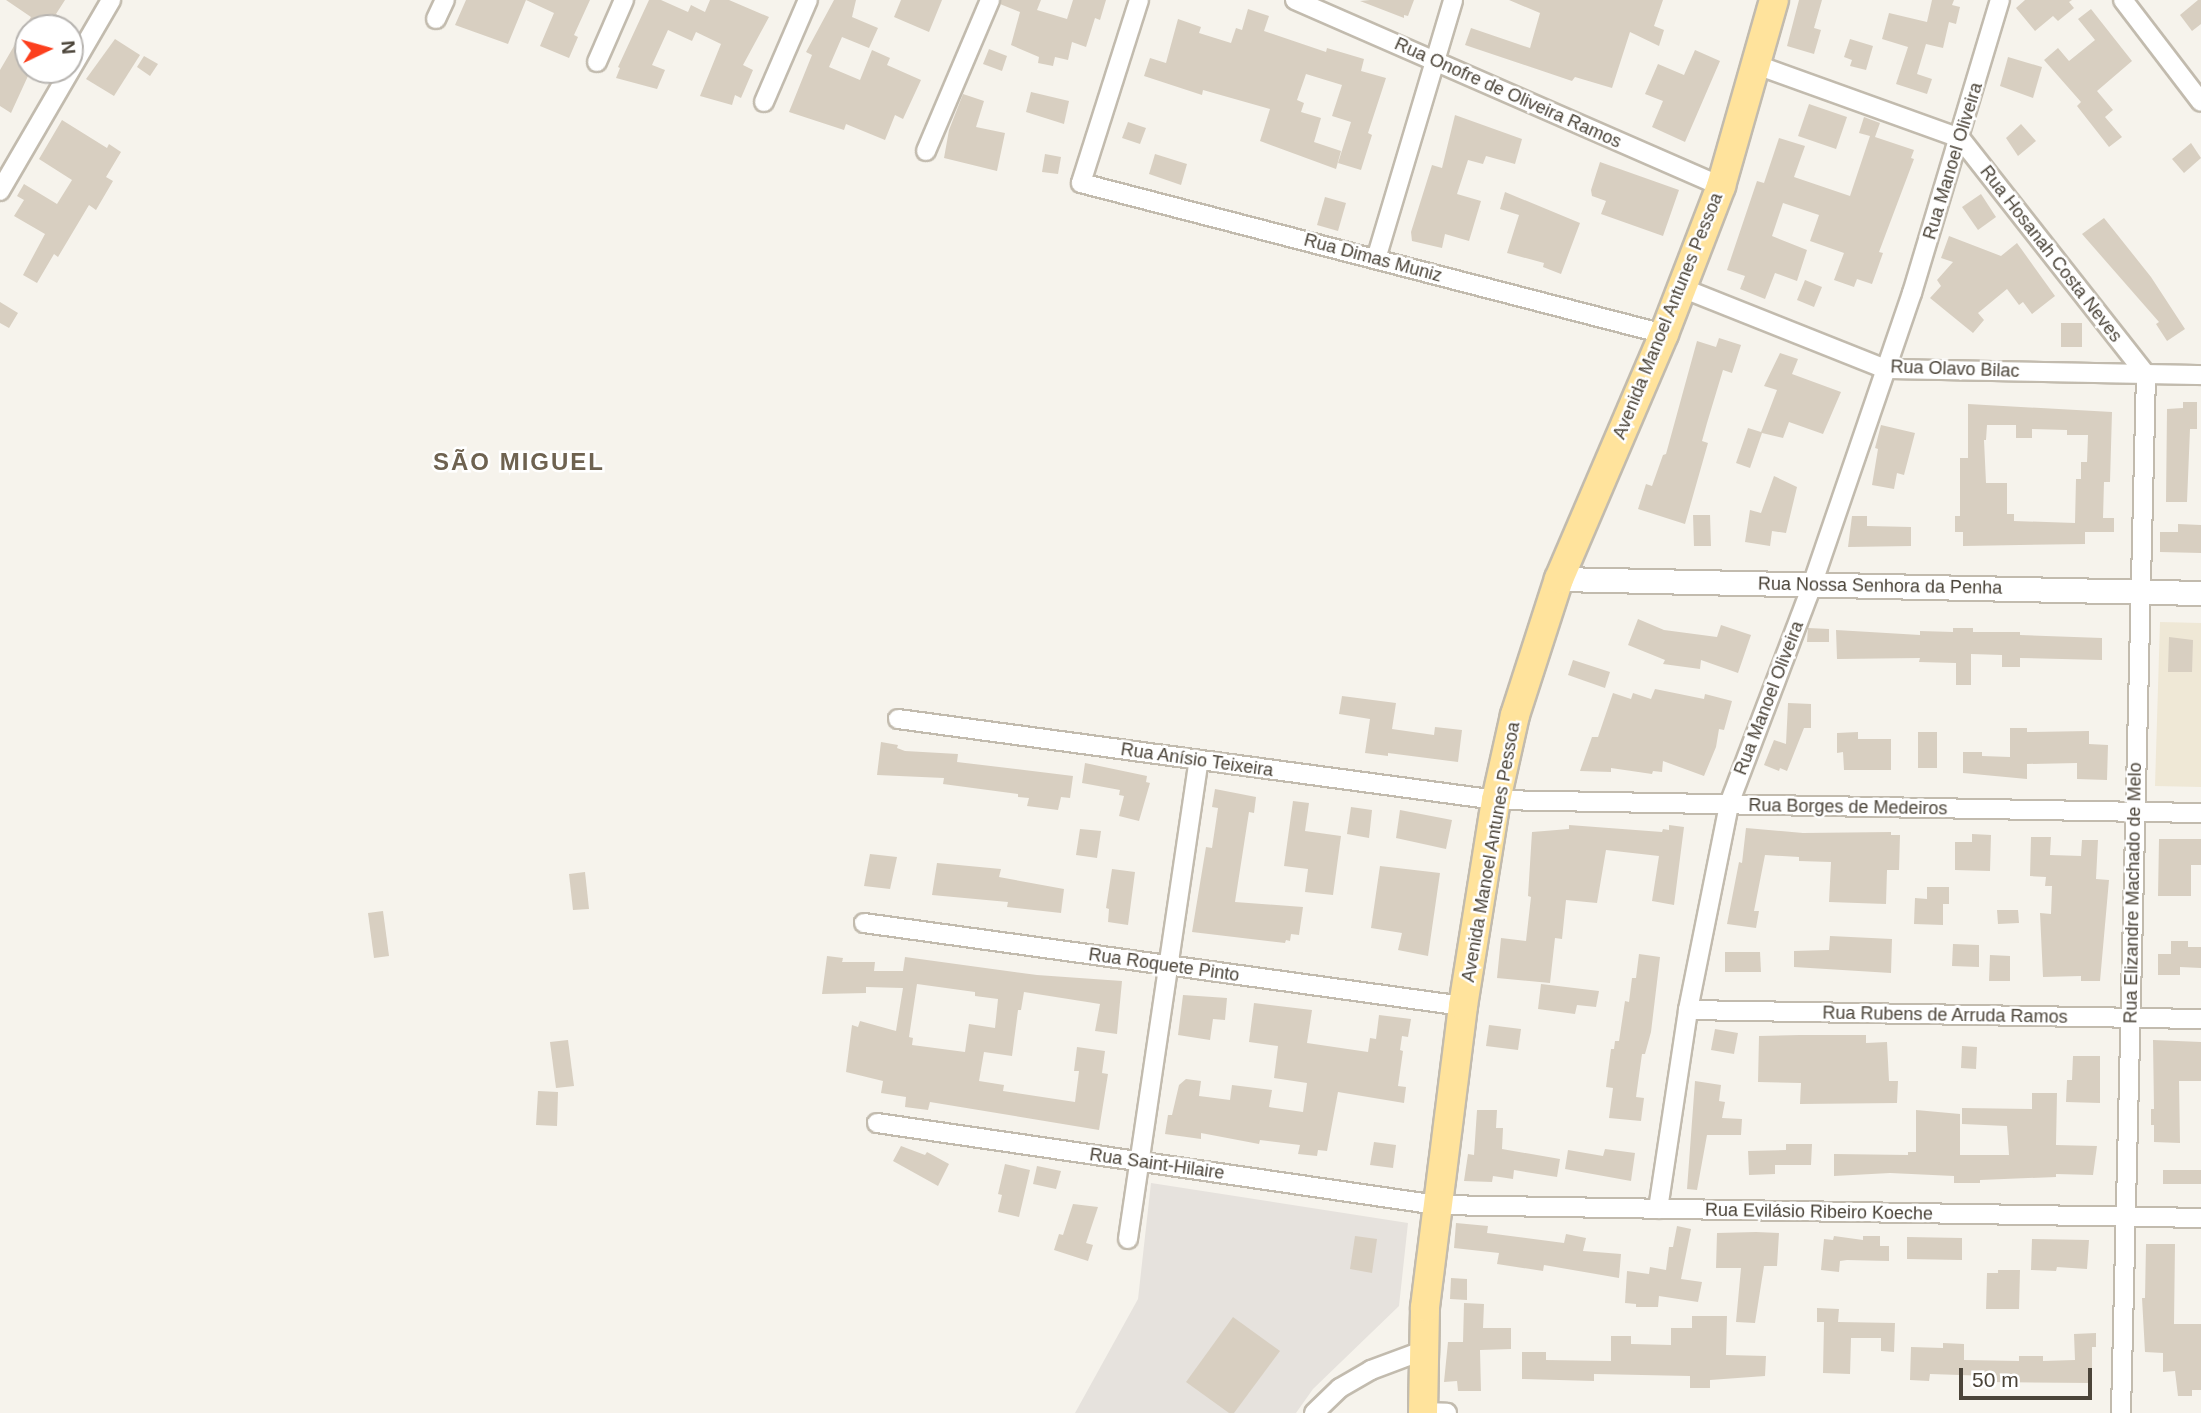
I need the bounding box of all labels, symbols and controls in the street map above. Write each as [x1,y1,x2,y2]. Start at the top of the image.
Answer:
north arrow [14,14,84,84]
street label: Rua Onofre de Oliveira Ramos [1391,33,1625,153]
text: N [57,40,79,55]
street label: Rua Manoel Oliveira [1919,80,1987,242]
street label: Rua Hosanah Costa Neves [1975,161,2127,347]
street label: Avenida Manoel Antunes Pessoa [1608,189,1728,443]
street label: Rua Dimas Muniz [1302,229,1444,287]
street label: Rua Olavo Bilac [1890,356,2020,382]
district label: SÃO MIGUEL [434,448,604,476]
street label: Rua Nossa Senhora da Penha [1758,573,2002,599]
street label: Rua Manoel Oliveira [1730,618,1808,778]
street label: Avenida Manoel Antunes Pessoa [1457,720,1525,984]
street label: Rua Anísio Teixeira [1119,739,1275,781]
street label: Rua Elizandre Machado de Melo [2120,762,2146,1024]
street label: Rua Borges de Medeiros [1748,794,1948,820]
street label: Rua Roquete Pinto [1087,944,1241,986]
street label: Rua Rubens de Arruda Ramos [1822,1002,2068,1028]
street label: Rua Saint-Hilaire [1088,1144,1226,1184]
street label: Rua Evilásio Ribeiro Koeche [1705,1199,1933,1225]
scale bar [1963,1354,2096,1398]
text: 50 m [1972,1368,2019,1391]

